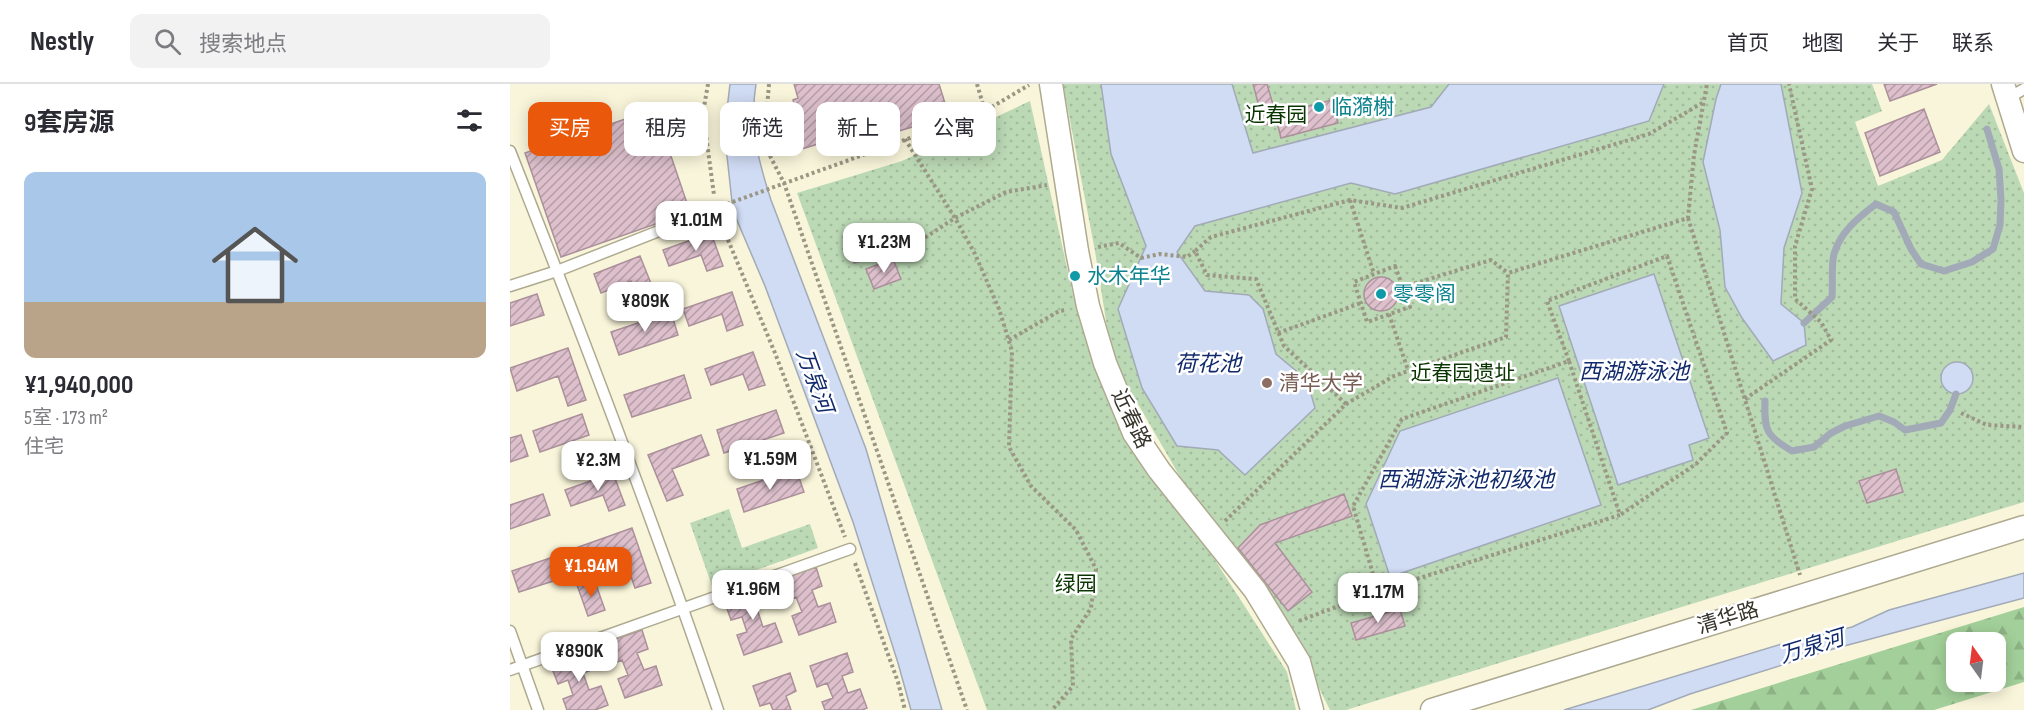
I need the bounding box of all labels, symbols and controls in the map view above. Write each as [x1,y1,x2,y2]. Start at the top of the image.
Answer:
search box [130,14,550,68]
text: Nestly [30,25,94,58]
icon: search [151,25,184,58]
text: 搜索地点 [199,31,287,58]
text: 首页 [1727,31,1769,56]
text: 地图 [1802,31,1844,56]
text: 关于 [1877,31,1919,56]
text: 联系 [1952,31,1994,56]
place label: 临漪榭 [1331,95,1394,120]
marker: 临漪榭 [1312,100,1326,114]
chip: 买房 [528,102,612,156]
chip: 租房 [624,102,708,156]
chip: 筛选 [720,102,804,156]
chip: 新上 [816,102,900,156]
chip: 公寓 [912,102,996,156]
park label: 近春园 [1245,103,1308,128]
icon: filters [453,104,486,137]
text: 9套房源 [24,108,114,139]
pin: ¥1.01M [647,201,745,252]
text: ¥1.01M [670,208,722,232]
icon: home [201,211,309,319]
pin: ¥1.23M [835,223,933,274]
text: ¥1.23M [857,230,911,254]
place label: 水木年华 [1087,264,1171,289]
marker: 水木年华 [1068,269,1082,283]
pin: ¥809K [603,282,687,333]
place label: 零零阁 [1393,282,1456,307]
marker: 零零阁 [1374,287,1388,301]
text: ¥809K [621,289,669,313]
water label: 万泉河 [790,345,839,420]
water label: 荷花池 [1175,351,1243,378]
water label: 西湖游泳池 [1579,359,1691,386]
park label: 近春园遗址 [1411,361,1516,386]
text: ¥1,940,000 [24,370,133,401]
place label: 清华大学 [1279,371,1363,396]
marker: 清华大学 [1260,376,1274,390]
street label: 近春路 [1106,385,1156,453]
text: 5室 · 173 m² [24,406,108,430]
text: 住宅 [24,435,64,459]
pin: ¥1.59M [721,440,819,491]
pin: ¥2.3M [556,441,640,492]
text: ¥1.59M [743,447,797,471]
text: ¥2.3M [575,448,621,472]
water label: 西湖游泳池初级池 [1378,467,1556,494]
pin: ¥1.94M [542,547,640,598]
text: ¥1.94M [564,554,618,578]
pin: ¥1.96M [704,570,802,621]
park label: 绿园 [1055,572,1097,597]
pin: ¥1.17M [1329,573,1427,624]
text: ¥1.96M [726,577,780,601]
text: ¥1.17M [1352,580,1404,604]
street label: 清华路 [1694,597,1762,639]
water label: 万泉河 [1776,623,1851,670]
pin: ¥890K [537,632,621,683]
north arrow [1946,632,2006,692]
map controls [1946,632,2006,692]
text: ¥890K [555,639,603,663]

